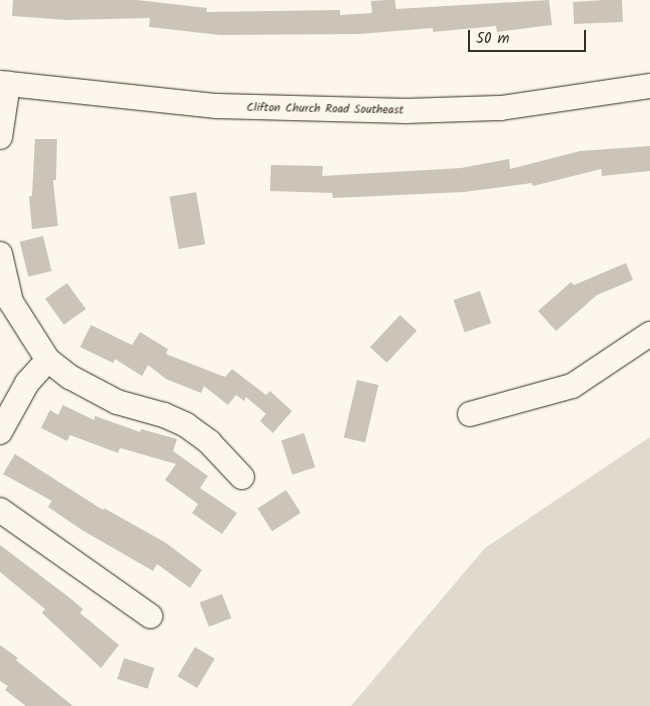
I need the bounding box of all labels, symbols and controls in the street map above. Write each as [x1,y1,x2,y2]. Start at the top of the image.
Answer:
scale bar [470,20,588,52]
text: 50 m [476,27,510,51]
street label: Clifton Church Road Southeast [246,100,404,118]

